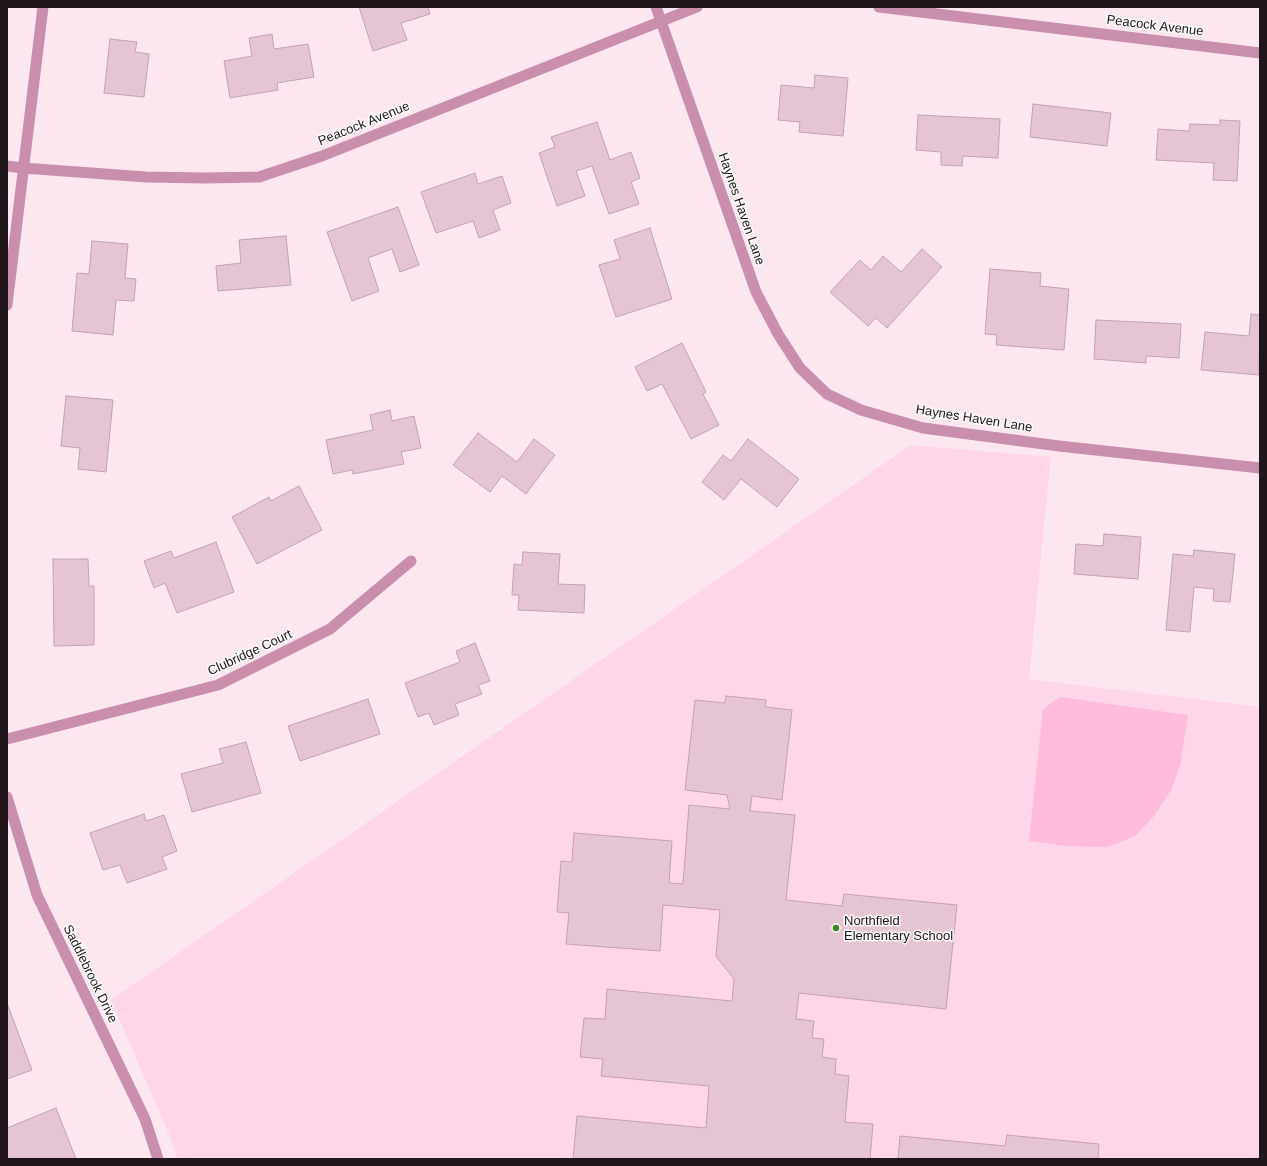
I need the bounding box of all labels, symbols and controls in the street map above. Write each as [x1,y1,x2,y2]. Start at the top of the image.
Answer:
street label: Peacock Avenue [1106,12,1204,40]
street label: Peacock Avenue [316,99,412,149]
street label: Haynes Haven Lane [714,151,768,267]
street label: Haynes Haven Lane [915,402,1033,436]
street label: Clubridge Court [205,627,295,679]
place label: Northfield Elementary School [844,913,953,944]
street label: Saddlebrook Drive [60,923,120,1025]
marker: Northfield Elementary School [831,923,841,933]

